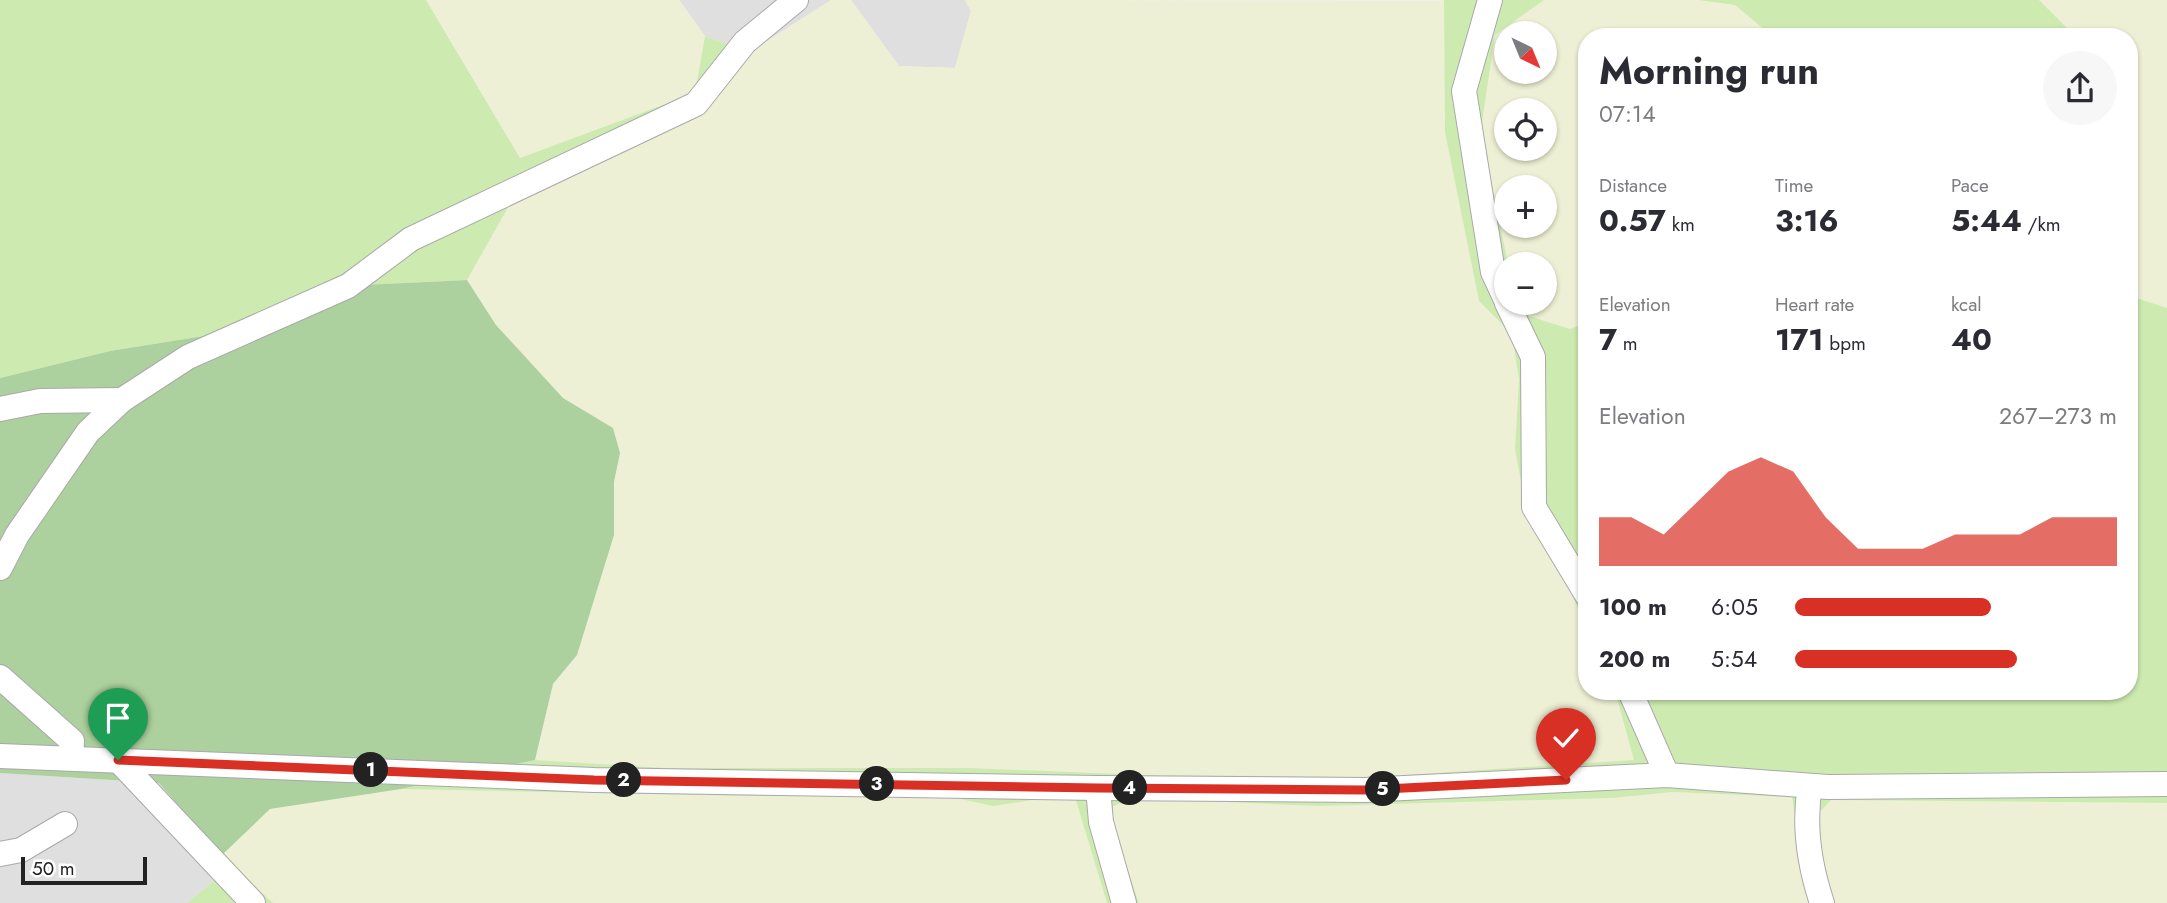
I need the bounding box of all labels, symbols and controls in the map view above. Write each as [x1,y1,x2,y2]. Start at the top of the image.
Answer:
north arrow [1494,21,1558,84]
map controls [1494,21,1557,315]
text: Morning run [1599,43,1819,98]
button: share [2043,51,2117,125]
text: 07:14 [1599,97,1656,131]
button: locate [1494,98,1557,161]
text: Distance [1599,172,1667,199]
text: Time [1775,172,1813,199]
text: Pace [1951,172,1989,199]
button: + [1494,175,1557,238]
text: 0.57 [1599,199,1666,242]
text: 3:16 [1775,199,1839,242]
text: 5:44 [1951,199,2022,242]
text: km [1666,211,1695,238]
text: /km [2022,211,2061,238]
button: − [1494,252,1557,315]
text: Elevation [1599,291,1671,318]
text: Heart rate [1775,291,1854,318]
text: kcal [1951,291,1982,318]
text: 7 [1599,318,1617,361]
text: 171 [1775,318,1824,361]
text: 40 [1951,318,1992,361]
text: m [1617,330,1638,357]
text: bpm [1824,330,1866,357]
text: Elevation [1599,399,1686,433]
text: 267–273 m [1999,399,2117,433]
text: 100 m [1599,590,1667,624]
text: 6:05 [1711,590,1758,624]
text: 200 m [1599,642,1670,676]
text: 5:54 [1711,642,1757,676]
pin [88,688,148,760]
icon: arrive [99,699,137,737]
pin [1536,708,1596,780]
icon: check [1547,719,1585,757]
pin: 1 [354,752,388,788]
text: 1 [366,756,375,783]
pin: 2 [606,762,642,798]
text: 2 [617,766,630,793]
pin: 3 [860,766,894,802]
text: 3 [871,770,882,797]
pin: 4 [1112,770,1148,806]
pin: 5 [1366,772,1400,806]
text: 4 [1123,774,1136,801]
text: 5 [1376,775,1389,802]
scale bar [21,854,147,886]
text: 50 m [32,855,75,882]

